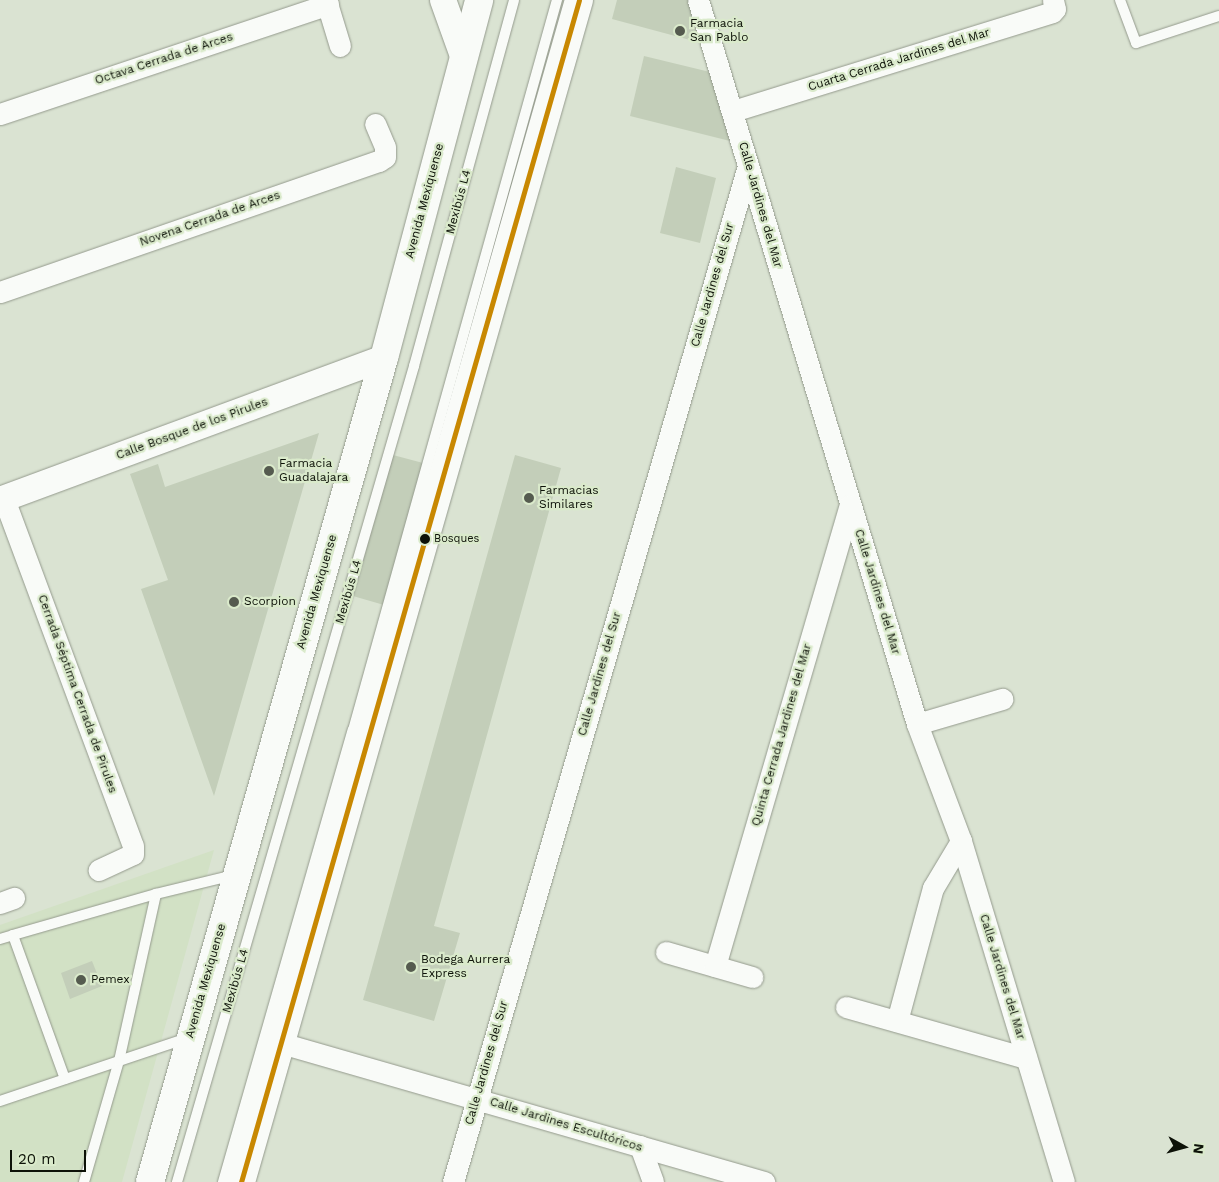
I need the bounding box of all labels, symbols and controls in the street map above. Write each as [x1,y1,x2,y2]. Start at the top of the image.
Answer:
place label: Farmacia San Pablo [690,17,748,45]
marker: Farmacia San Pablo [674,25,686,37]
street label: Cuarta Cerrada Jardines del Mar [806,25,992,95]
street label: Octava Cerrada de Arces [93,30,235,88]
street label: Calle Jardines del Mar [735,140,785,270]
street label: Avenida Mexiquense [403,142,447,260]
street label: Mexibús L4 [443,168,475,236]
street label: Novena Cerrada de Arces [137,188,283,250]
street label: Calle Jardines del Sur [688,221,738,349]
street label: Calle Bosque de los Pirules [114,395,270,463]
place label: Farmacia Guadalajara [279,457,348,485]
marker: Farmacia Guadalajara [263,465,275,477]
place label: Farmacias Similares [539,484,599,512]
marker: Farmacias Similares [523,492,535,504]
street label: Calle Jardines del Mar [851,527,903,657]
place label: Bosques [434,532,479,546]
street label: Avenida Mexiquense [294,533,340,651]
marker: Bosques [420,534,430,544]
street label: Mexibús L4 [333,558,365,626]
street label: Cerrada Séptima Cerrada de Pirules [34,592,120,796]
place label: Scorpion [244,595,296,609]
marker: Scorpion [228,596,240,608]
street label: Calle Jardines del Sur [575,610,625,738]
street label: Quinta Cerrada Jardines del Mar [749,641,815,829]
street label: Calle Jardines del Mar [976,912,1028,1042]
street label: Avenida Mexiquense [183,922,229,1040]
street label: Mexibús L4 [220,947,252,1015]
place label: Bodega Aurrera Express [421,953,511,981]
marker: Bodega Aurrera Express [405,961,417,973]
place label: Pemex [91,973,130,987]
marker: Pemex [75,974,87,986]
street label: Calle Jardines del Sur [462,999,512,1127]
street label: Calle Jardines Escultóricos [488,1095,644,1155]
north arrow [1159,1122,1209,1172]
scale bar [12,1140,89,1172]
text: N [1190,1143,1207,1155]
text: 20 m [18,1150,56,1168]

